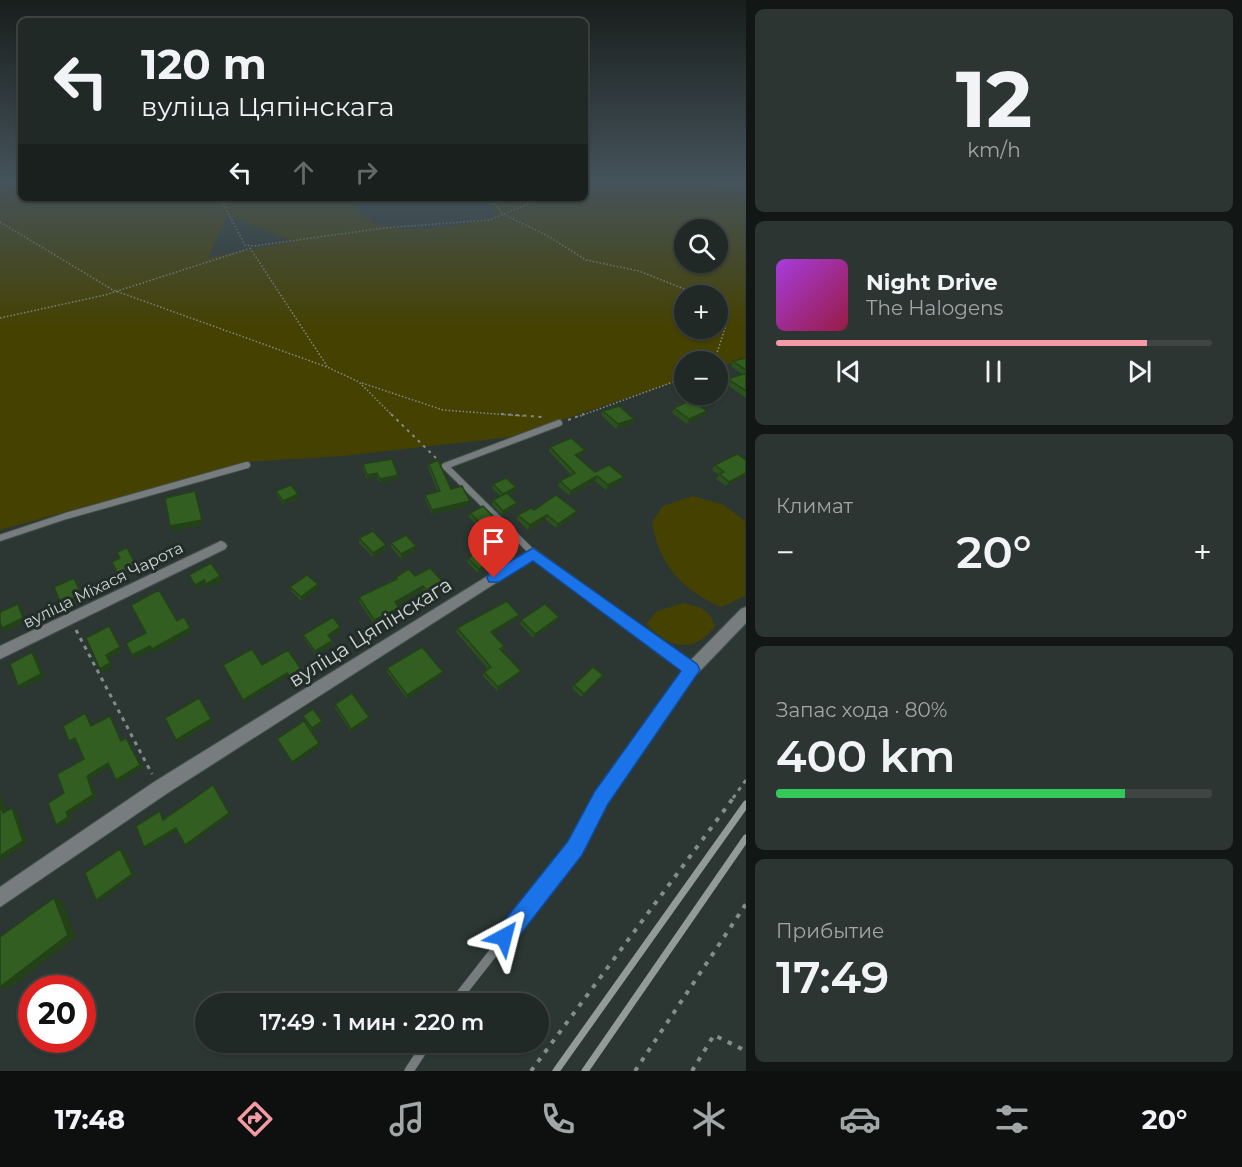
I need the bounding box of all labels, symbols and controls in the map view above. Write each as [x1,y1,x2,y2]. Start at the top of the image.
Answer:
text: 120 m [141,38,267,90]
icon: left [42,42,120,120]
text: 12 [956,51,1032,147]
text: вуліца Цяпінскага [141,90,394,123]
text: km/h [967,138,1021,162]
icon: left [224,156,257,189]
icon: ahead [287,156,320,189]
icon: right [350,156,383,189]
map controls [674,219,728,405]
button: search [674,219,728,273]
text: Night Drive [866,269,998,296]
button: + [674,285,728,339]
text: The Halogens [866,296,1003,320]
button: − [674,351,728,405]
icon: previous [832,355,865,388]
icon: pause [977,355,1010,388]
icon: next [1123,355,1156,388]
text: Климат [776,494,853,518]
pin [468,516,519,578]
text: 20° [956,524,1032,579]
icon: arrive [477,525,510,558]
text: − [776,532,795,572]
text: + [1193,532,1212,572]
street label: вуліца Міхася Чарота [20,538,186,632]
street label: вуліца Цяпінскага [284,572,456,692]
text: Запас хода · 80% [776,698,947,722]
text: 400 km [776,728,955,783]
position arrow [472,905,536,969]
text: Прибытие [776,919,884,943]
text: 17:49 [776,949,889,1004]
speed limit sign: 20 [18,975,96,1053]
text: 17:49 · 1 мин · 220 m [260,1009,484,1036]
icon: directions [234,1098,276,1140]
icon: music [386,1098,428,1140]
icon: phone [537,1098,579,1140]
icon: climate [688,1098,730,1140]
icon: car [839,1098,881,1140]
icon: filters [991,1098,1033,1140]
text: 17:48 [55,1103,125,1136]
text: 20° [1142,1103,1187,1136]

